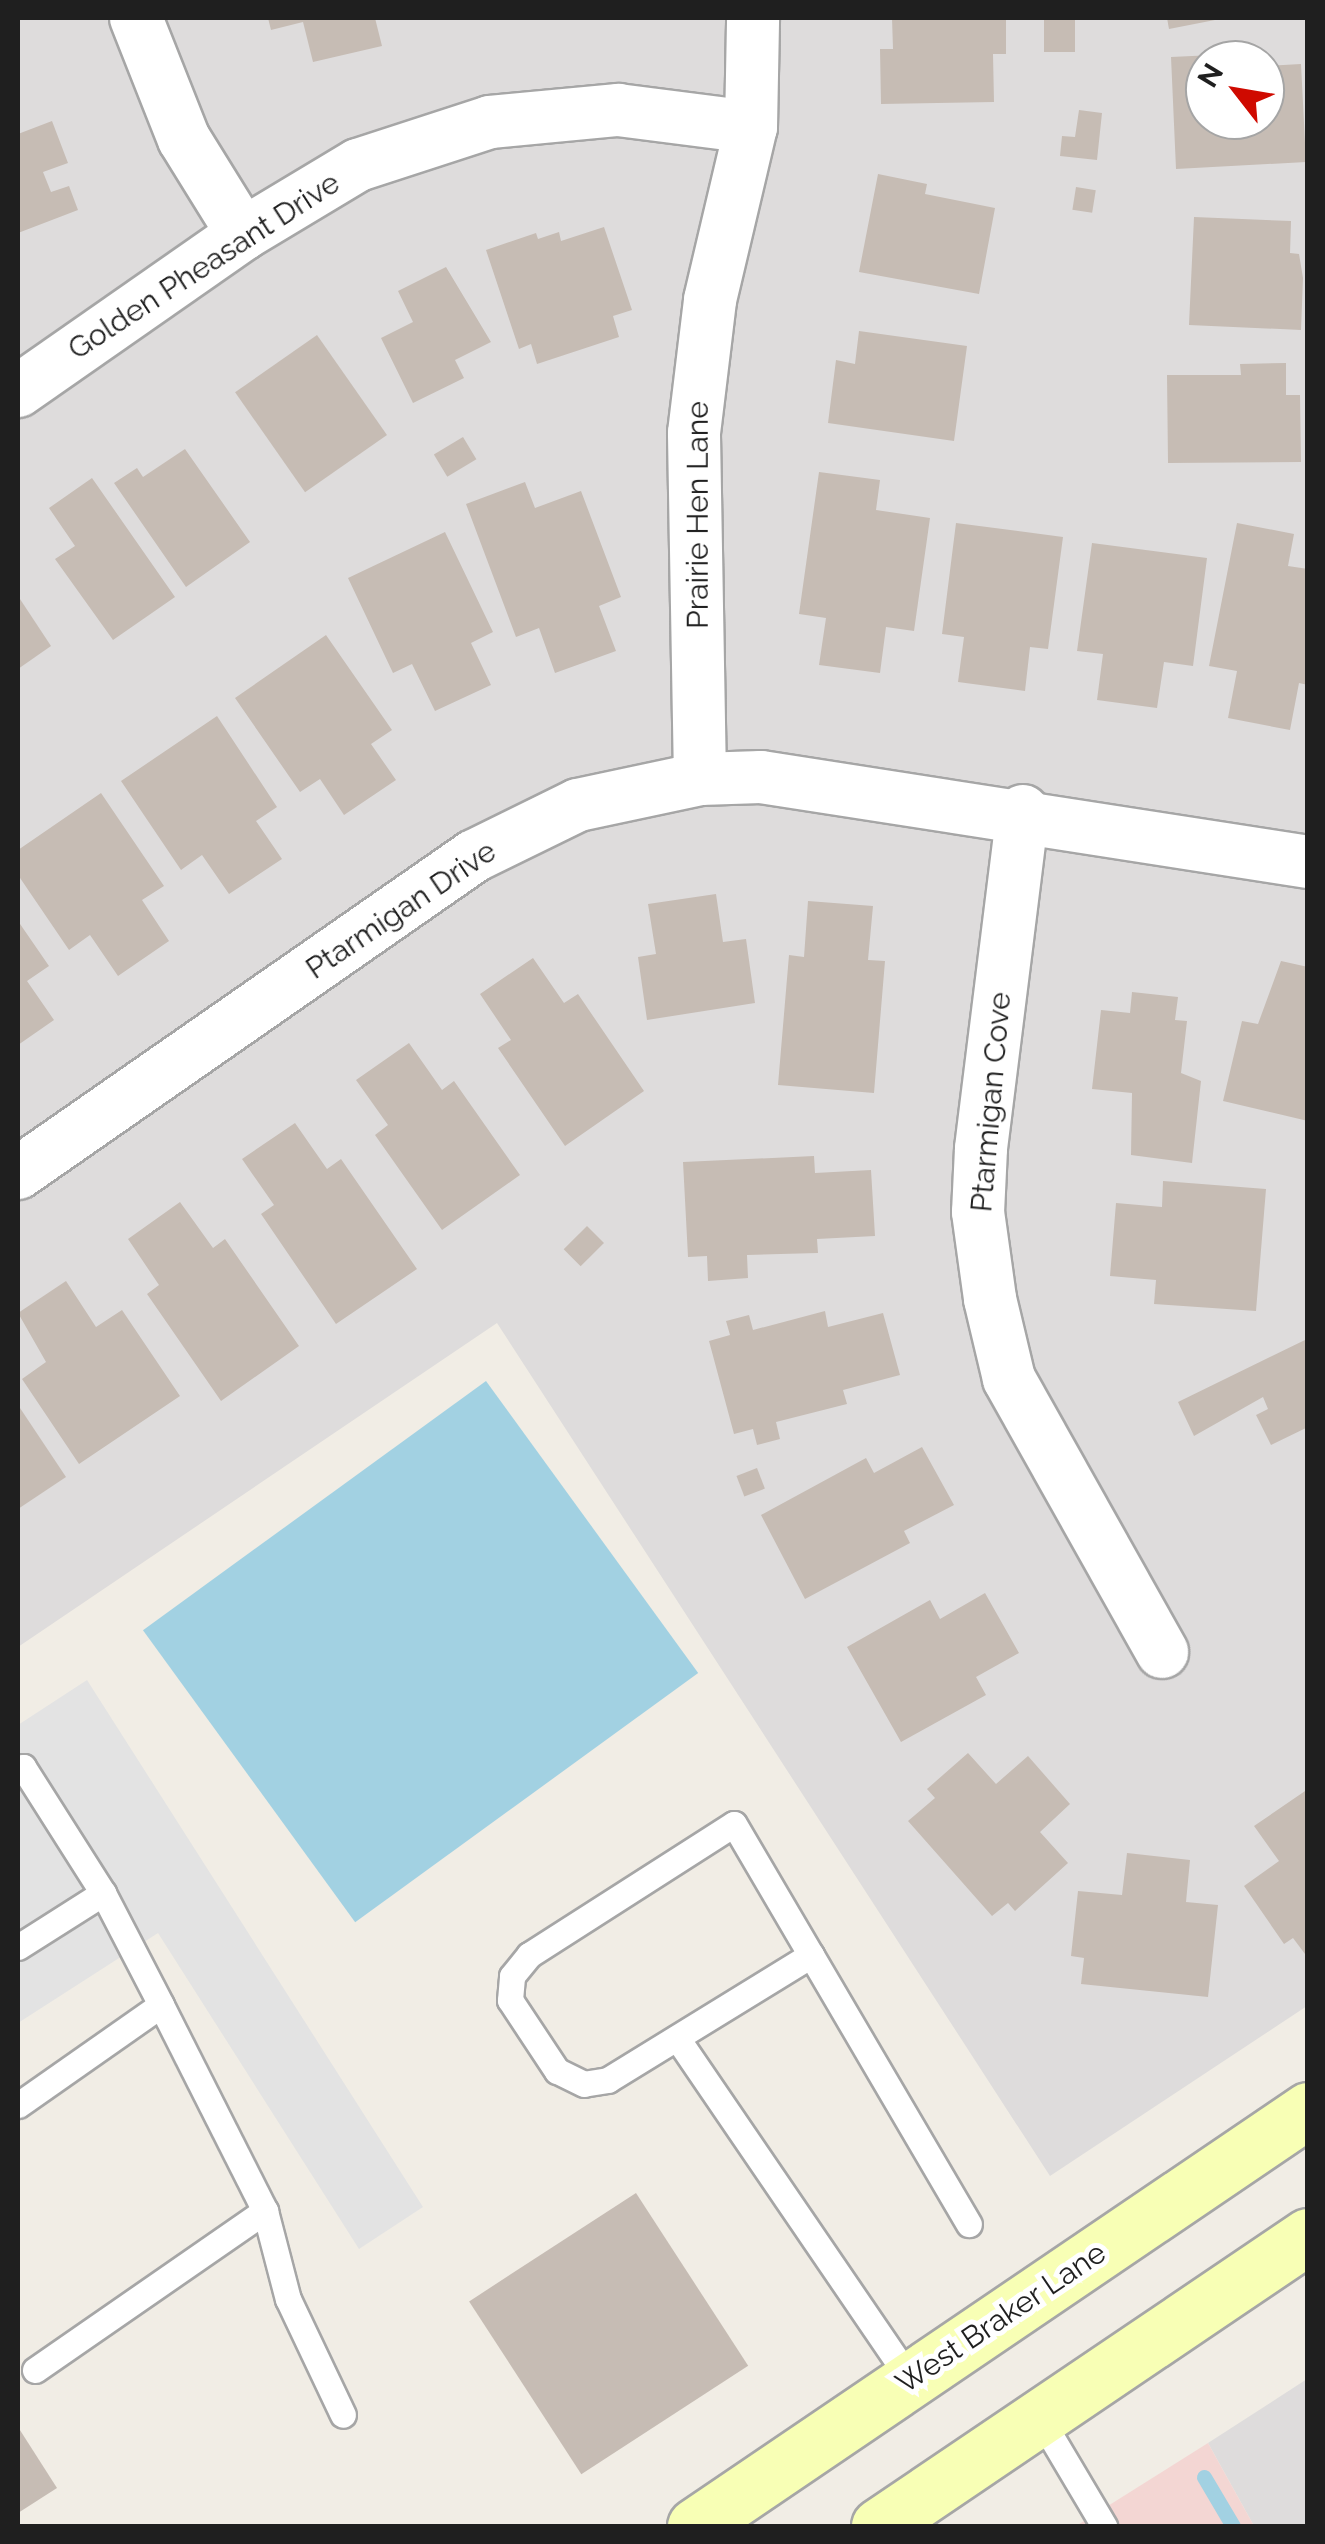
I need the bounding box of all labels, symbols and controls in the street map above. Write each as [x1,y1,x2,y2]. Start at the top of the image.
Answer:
north arrow [1185,40,1285,140]
text: N [1191,58,1230,93]
street label: Golden Pheasant Drive [61,165,347,367]
street label: Prairie Hen Lane [680,401,716,629]
street label: Ptarmigan Drive [299,833,503,987]
street label: Ptarmigan Cove [963,991,1019,1213]
street label: West Braker Lane [889,2234,1113,2402]

